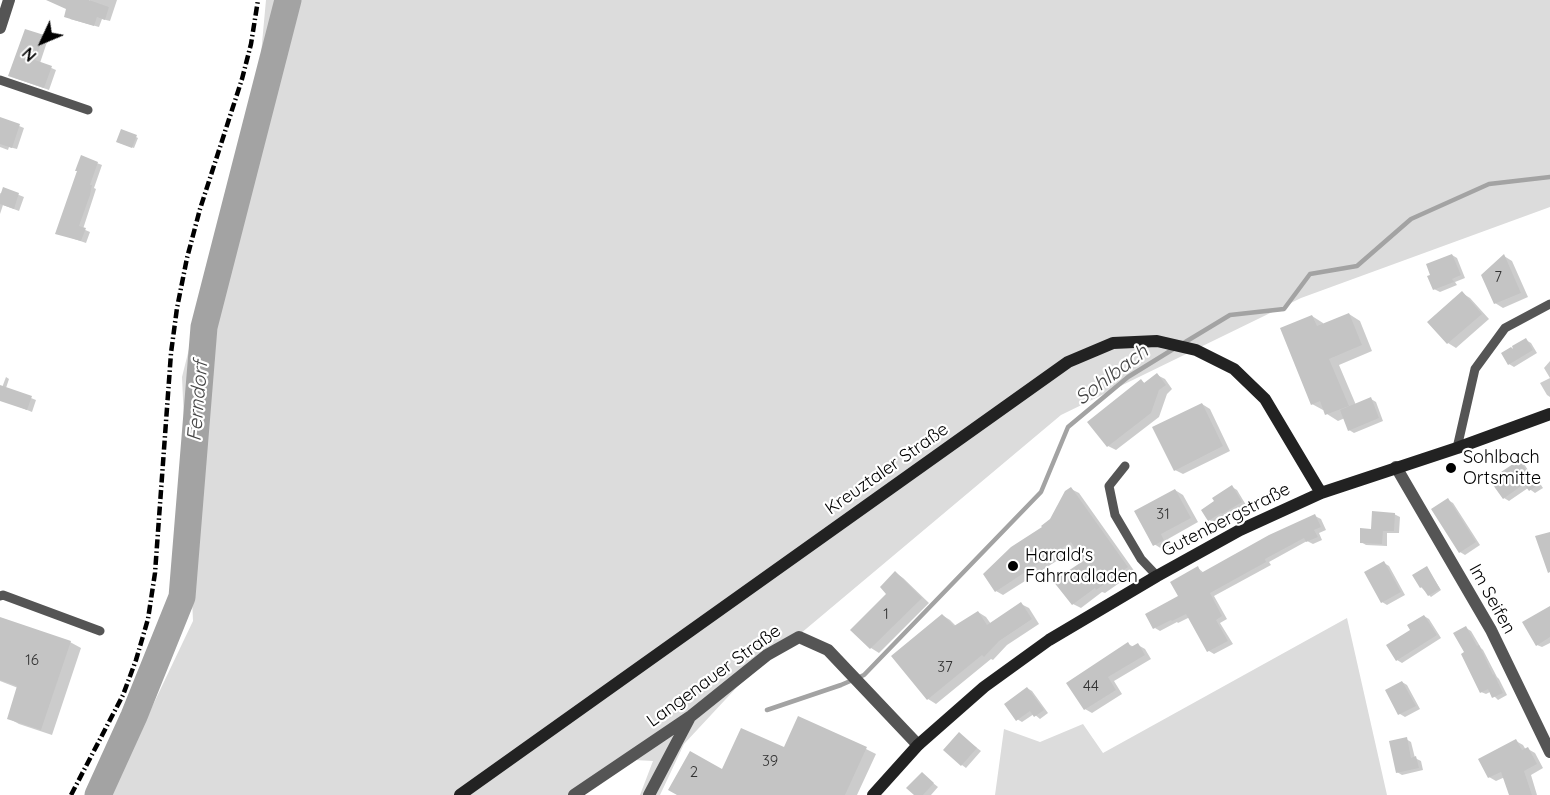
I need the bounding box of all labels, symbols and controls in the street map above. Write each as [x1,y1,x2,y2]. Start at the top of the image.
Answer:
north arrow [12,12,72,72]
text: N [18,43,40,66]
house number: 7 [1494,268,1502,286]
water label: Sohlbach [1071,340,1153,410]
water label: Ferndorf [183,360,213,442]
street label: Kreuztaler Straße [821,418,953,520]
place label: Sohlbach Ortsmitte [1463,447,1541,490]
marker: Sohlbach Ortsmitte [1444,461,1458,475]
street label: Gutenbergstraße [1158,478,1294,562]
house number: 31 [1156,505,1170,523]
place label: Harald's Fahrradladen [1025,545,1138,588]
marker: Harald's Fahrradladen [1006,559,1020,573]
street label: Im Seifen [1464,560,1520,638]
house number: 1 [883,605,889,623]
street label: Langenauer Straße [643,620,785,732]
house number: 16 [25,651,39,669]
house number: 37 [937,658,953,676]
house number: 44 [1083,677,1099,695]
house number: 39 [762,752,778,770]
house number: 2 [690,763,698,781]

